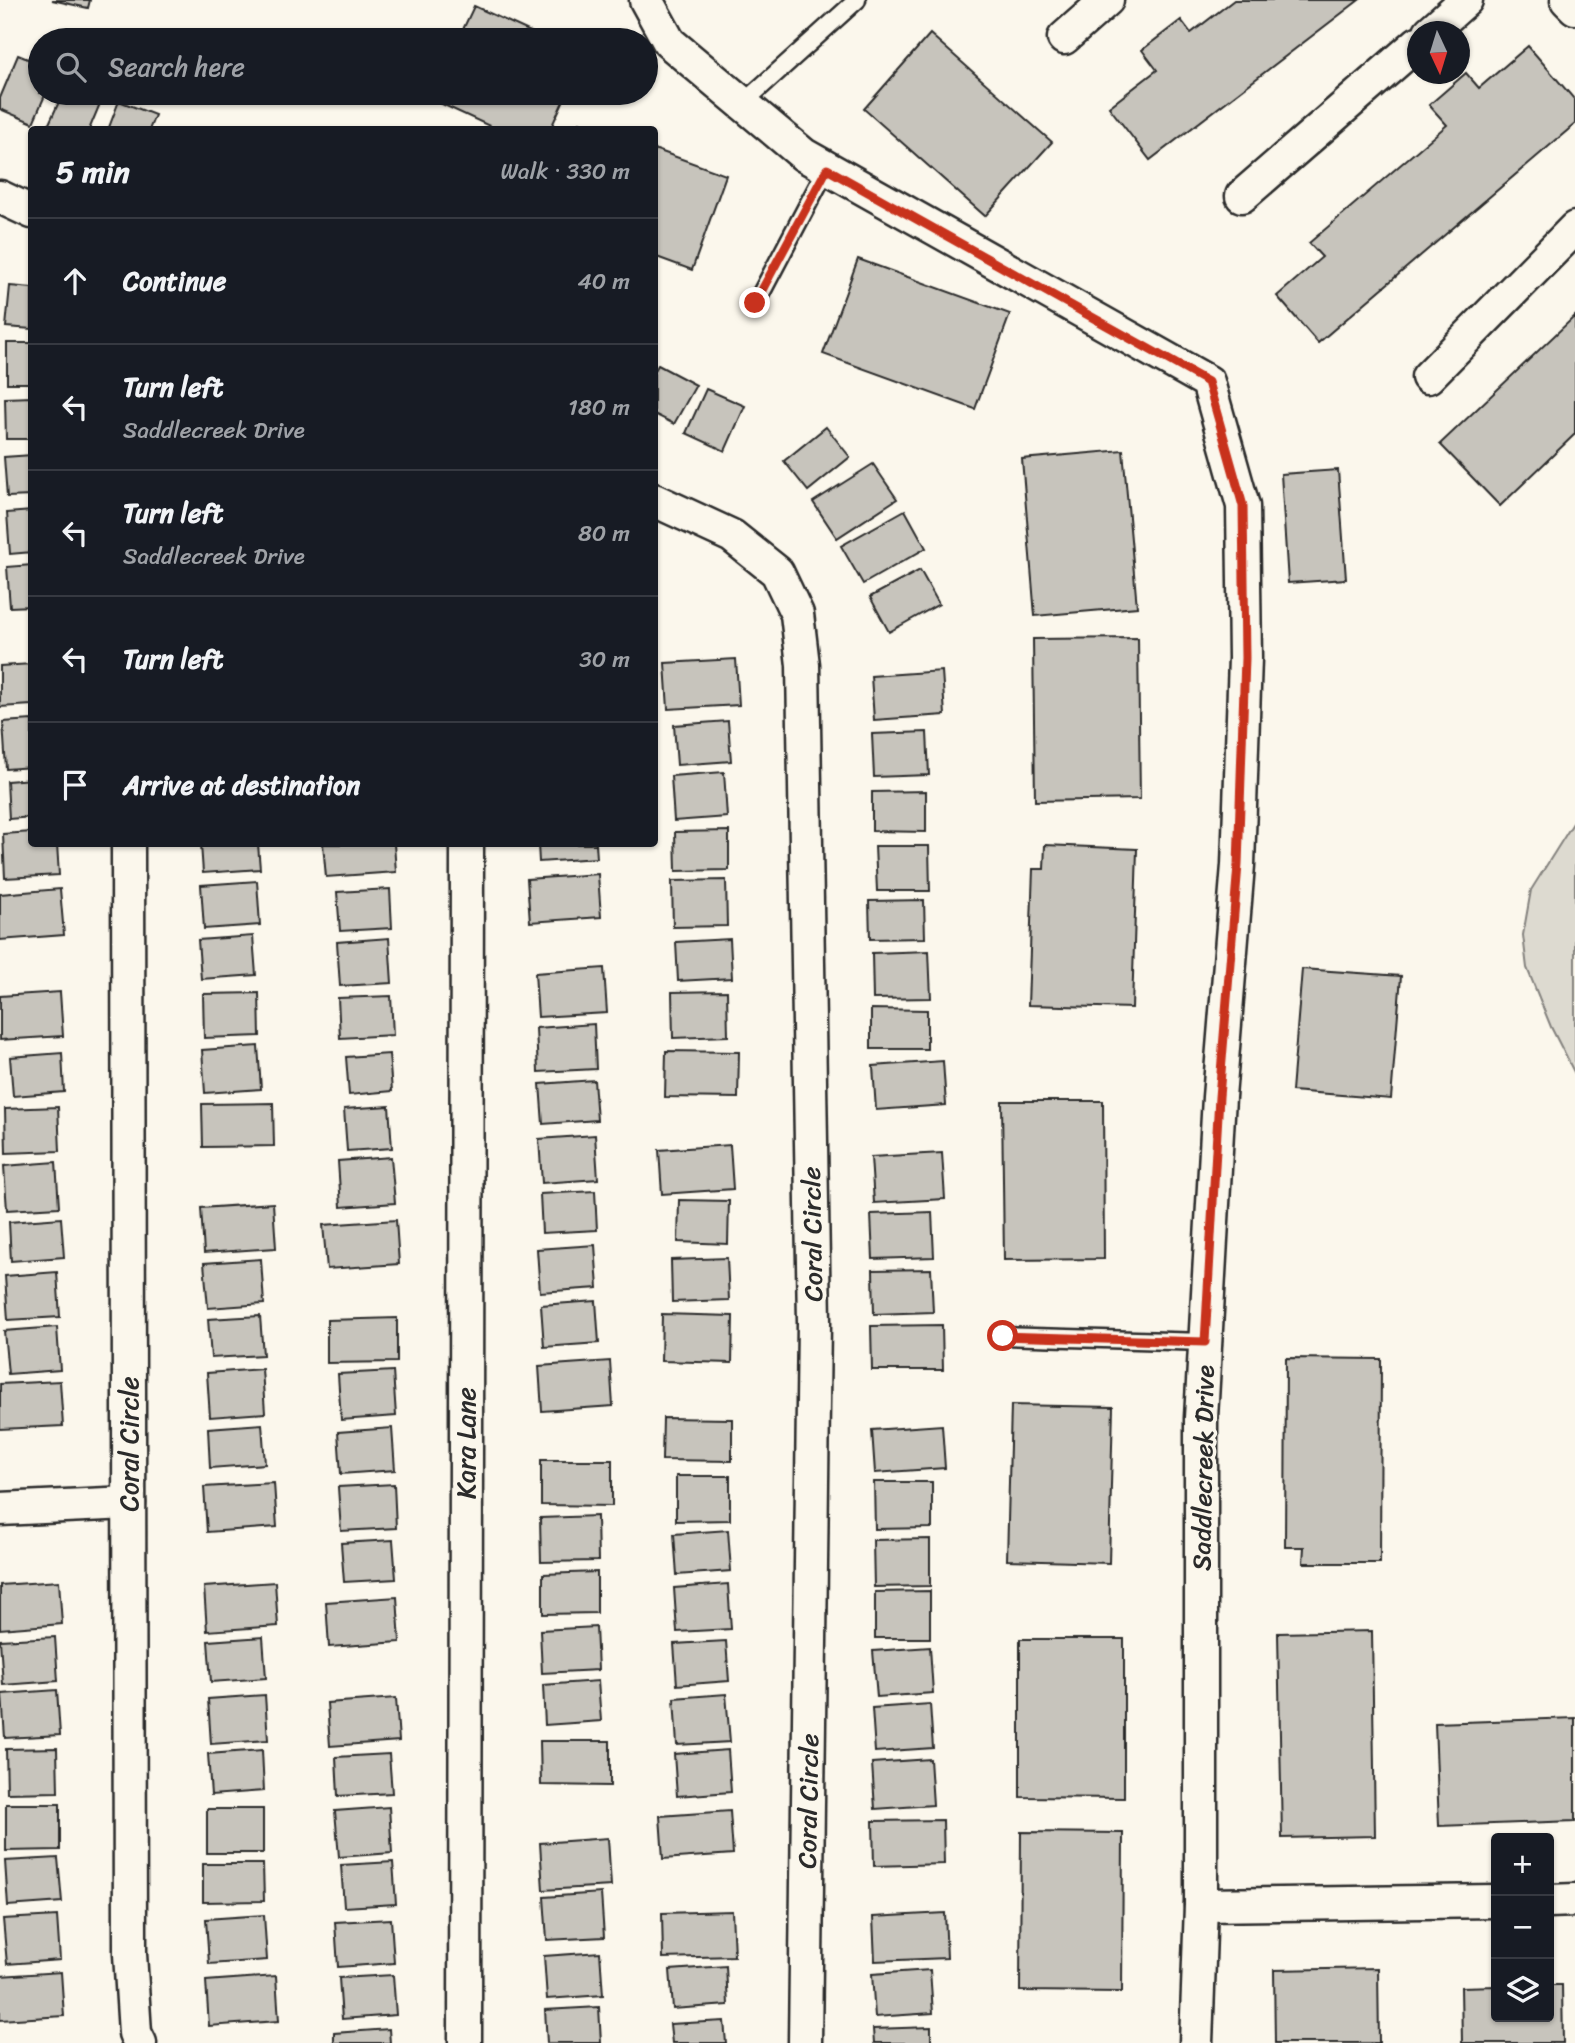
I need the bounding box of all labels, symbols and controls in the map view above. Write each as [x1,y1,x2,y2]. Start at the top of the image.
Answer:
north arrow [1407,21,1470,84]
search box [28,28,658,105]
text: Search here [108,44,245,90]
icon: search [52,48,90,86]
text: 5 min [56,145,130,199]
text: Walk · 330 m [500,151,630,192]
text: Continue [123,258,226,304]
text: 40 m [577,261,630,302]
icon: ahead [56,262,94,300]
route end [739,287,770,318]
text: Turn left [123,364,223,410]
text: 180 m [568,387,630,428]
icon: left [56,388,94,426]
text: Saddlecreek Drive [123,410,305,451]
text: Turn left [123,490,223,536]
text: 80 m [578,513,630,554]
icon: left [56,514,94,552]
text: Saddlecreek Drive [123,536,305,577]
text: Turn left [123,636,223,682]
text: 30 m [579,639,630,680]
icon: left [56,640,94,678]
text: Arrive at destination [123,762,360,808]
icon: arrive [56,766,94,804]
street label: Coral Circle [788,1166,836,1302]
route start [987,1320,1018,1351]
street label: Saddlecreek Drive [1178,1364,1228,1571]
street label: Coral Circle [106,1376,152,1512]
street label: Kara Lane [443,1387,489,1499]
street label: Coral Circle [784,1733,832,1869]
map controls [1491,1833,1554,2022]
button: + [1491,1833,1554,1896]
button: − [1491,1896,1554,1959]
button: layers [1491,1959,1554,2022]

